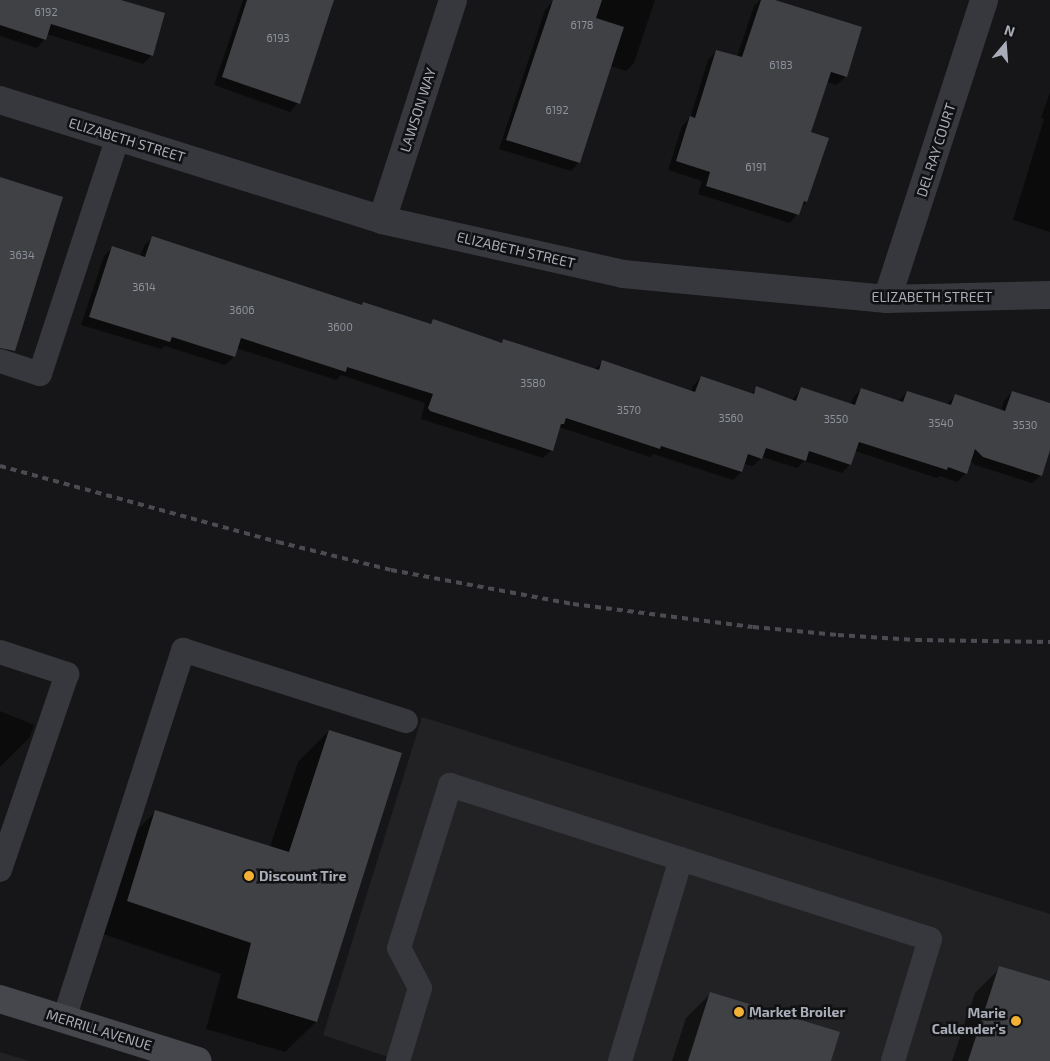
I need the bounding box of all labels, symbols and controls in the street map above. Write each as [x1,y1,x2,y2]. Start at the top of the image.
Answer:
house number: 6192 [34,5,58,19]
house number: 6178 [571,18,593,32]
north arrow [980,20,1030,70]
text: N [1002,21,1017,40]
house number: 6193 [266,31,290,45]
house number: 6183 [769,58,793,72]
street label: LAWSON WAY [396,66,440,154]
street label: DEL RAY COURT [913,101,959,199]
house number: 6192 [545,103,569,117]
street label: ELIZABETH STREET [67,114,187,166]
house number: 6191 [745,160,767,174]
street label: ELIZABETH STREET [455,228,577,272]
house number: 3634 [9,248,35,262]
house number: 3614 [132,280,156,294]
street label: ELIZABETH STREET [872,289,992,305]
house number: 3606 [229,303,255,317]
house number: 3600 [327,320,353,334]
house number: 3580 [520,376,546,390]
house number: 3570 [617,403,641,417]
house number: 3560 [719,411,743,425]
house number: 3550 [824,412,848,426]
house number: 3540 [928,416,954,430]
house number: 3530 [1013,418,1037,432]
place label: Discount Tire [259,868,347,884]
marker: Discount Tire [243,870,255,882]
place label: Market Broiler [749,1004,845,1020]
place label: Marie Callender's [932,1005,1006,1038]
street label: MERRILL AVENUE [44,1006,154,1054]
marker: Market Broiler [733,1006,745,1018]
marker: Marie Callender's [1010,1015,1022,1027]

